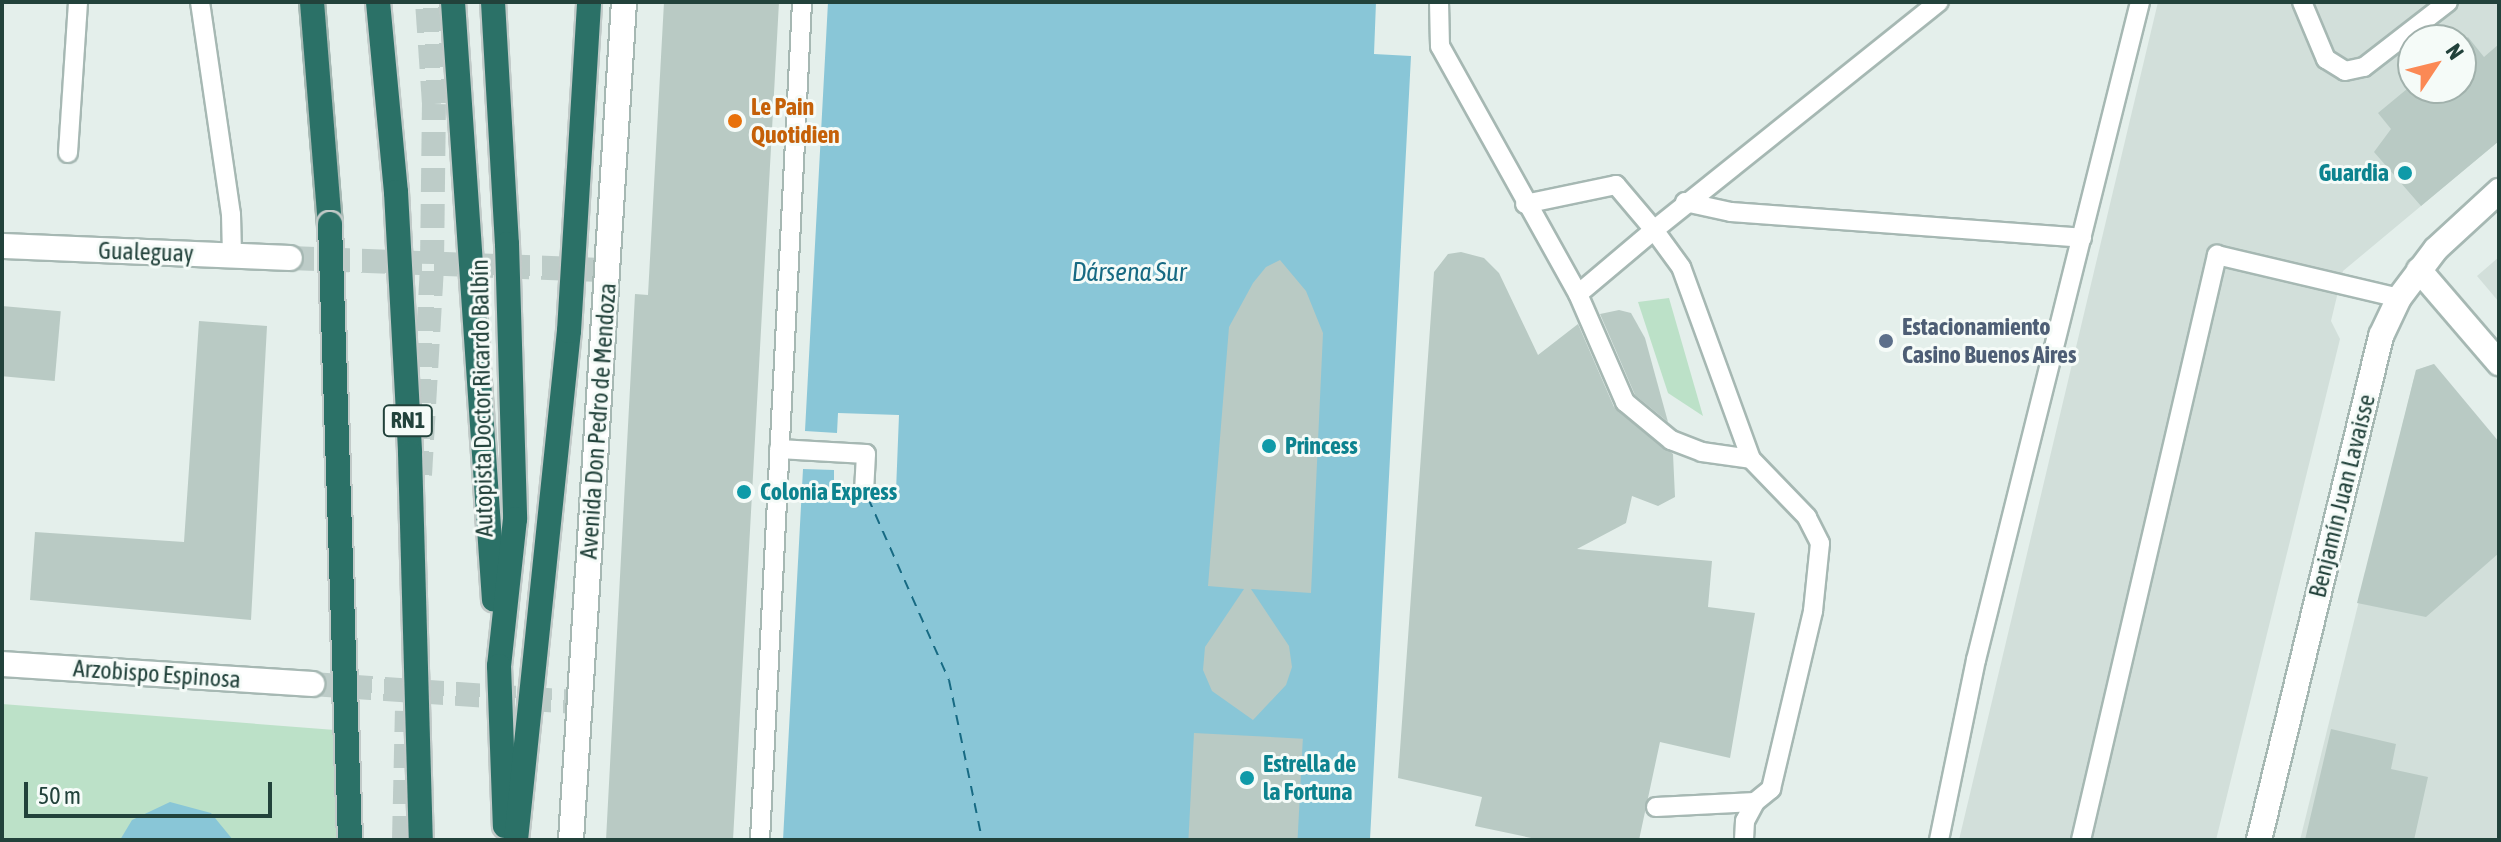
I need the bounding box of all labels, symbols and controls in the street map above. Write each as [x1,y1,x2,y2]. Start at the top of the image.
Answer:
north arrow [2397,24,2477,104]
text: N [2441,39,2469,64]
place label: Le Pain Quotidien [751,93,840,149]
marker: Le Pain Quotidien [726,112,744,130]
place label: Guardia [2318,159,2389,187]
marker: Guardia [2396,164,2414,182]
street label: Gualeguay [98,236,194,268]
water label: Dársena Sur [1072,257,1186,289]
street label: Autopista Doctor Ricardo Balbín [465,259,499,537]
street label: Avenida Don Pedro de Mendoza [574,282,622,560]
place label: Estacionamiento Casino Buenos Aires [1902,313,2076,369]
marker: Estacionamiento Casino Buenos Aires [1877,332,1895,350]
street label: Benjamín Juan Lavaisse [2303,391,2381,601]
road number: RN1 [382,403,434,439]
place label: Princess [1285,432,1358,460]
marker: Princess [1260,437,1278,455]
place label: Colonia Express [760,478,897,506]
marker: Colonia Express [735,483,753,501]
street label: Arzobispo Espinosa [72,654,242,694]
place label: Estrella de la Fortuna [1263,750,1356,806]
scale bar [28,766,276,816]
marker: Estrella de la Fortuna [1238,769,1256,787]
text: 50 m [38,782,81,809]

